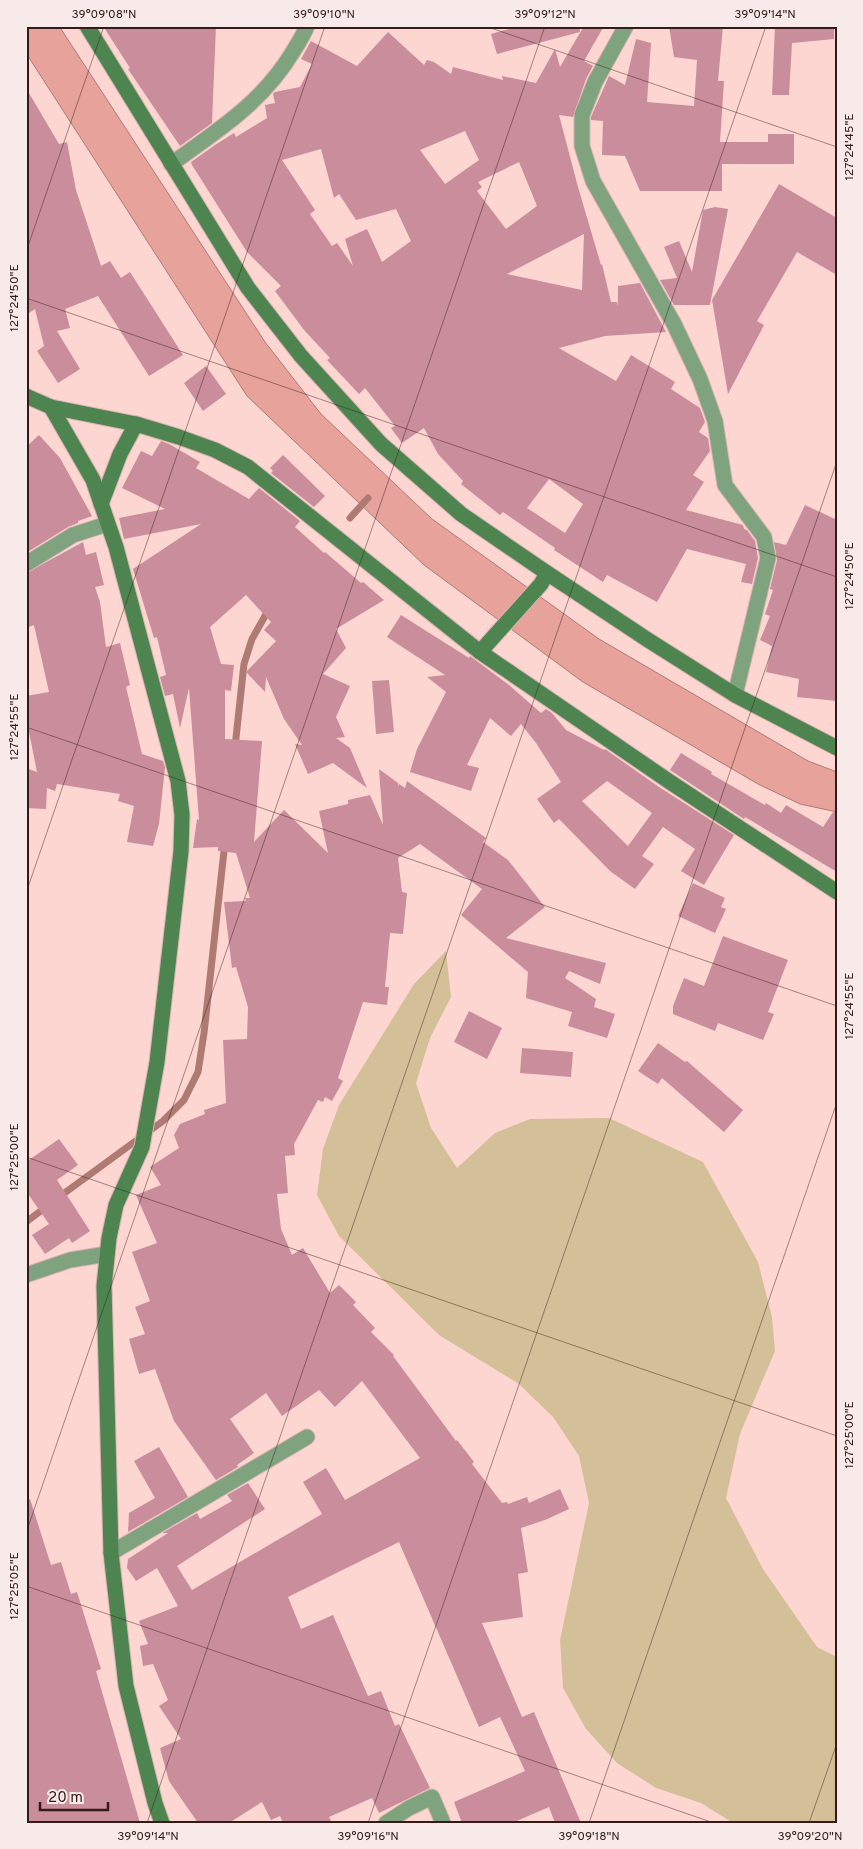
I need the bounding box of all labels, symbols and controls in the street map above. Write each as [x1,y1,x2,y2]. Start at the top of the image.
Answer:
text: 39°09'08"N [72,7,136,23]
text: 39°09'10"N [293,7,355,23]
text: 39°09'12"N [514,7,576,23]
text: 39°09'14"N [734,7,796,23]
text: 127°24'45"E [842,113,858,181]
text: 127°24'50"E [7,264,23,332]
text: 127°24'50"E [842,542,858,610]
text: 127°24'55"E [7,693,23,761]
text: 127°24'55"E [842,972,858,1040]
text: 127°25'00"E [7,1123,23,1191]
text: 127°25'00"E [842,1401,858,1469]
text: 127°25'05"E [7,1552,23,1620]
scale bar [40,1779,108,1811]
text: 20 m [48,1789,83,1808]
text: 39°09'14"N [117,1829,179,1845]
text: 39°09'16"N [337,1829,399,1845]
text: 39°09'18"N [558,1829,620,1845]
text: 39°09'20"N [778,1829,842,1845]

